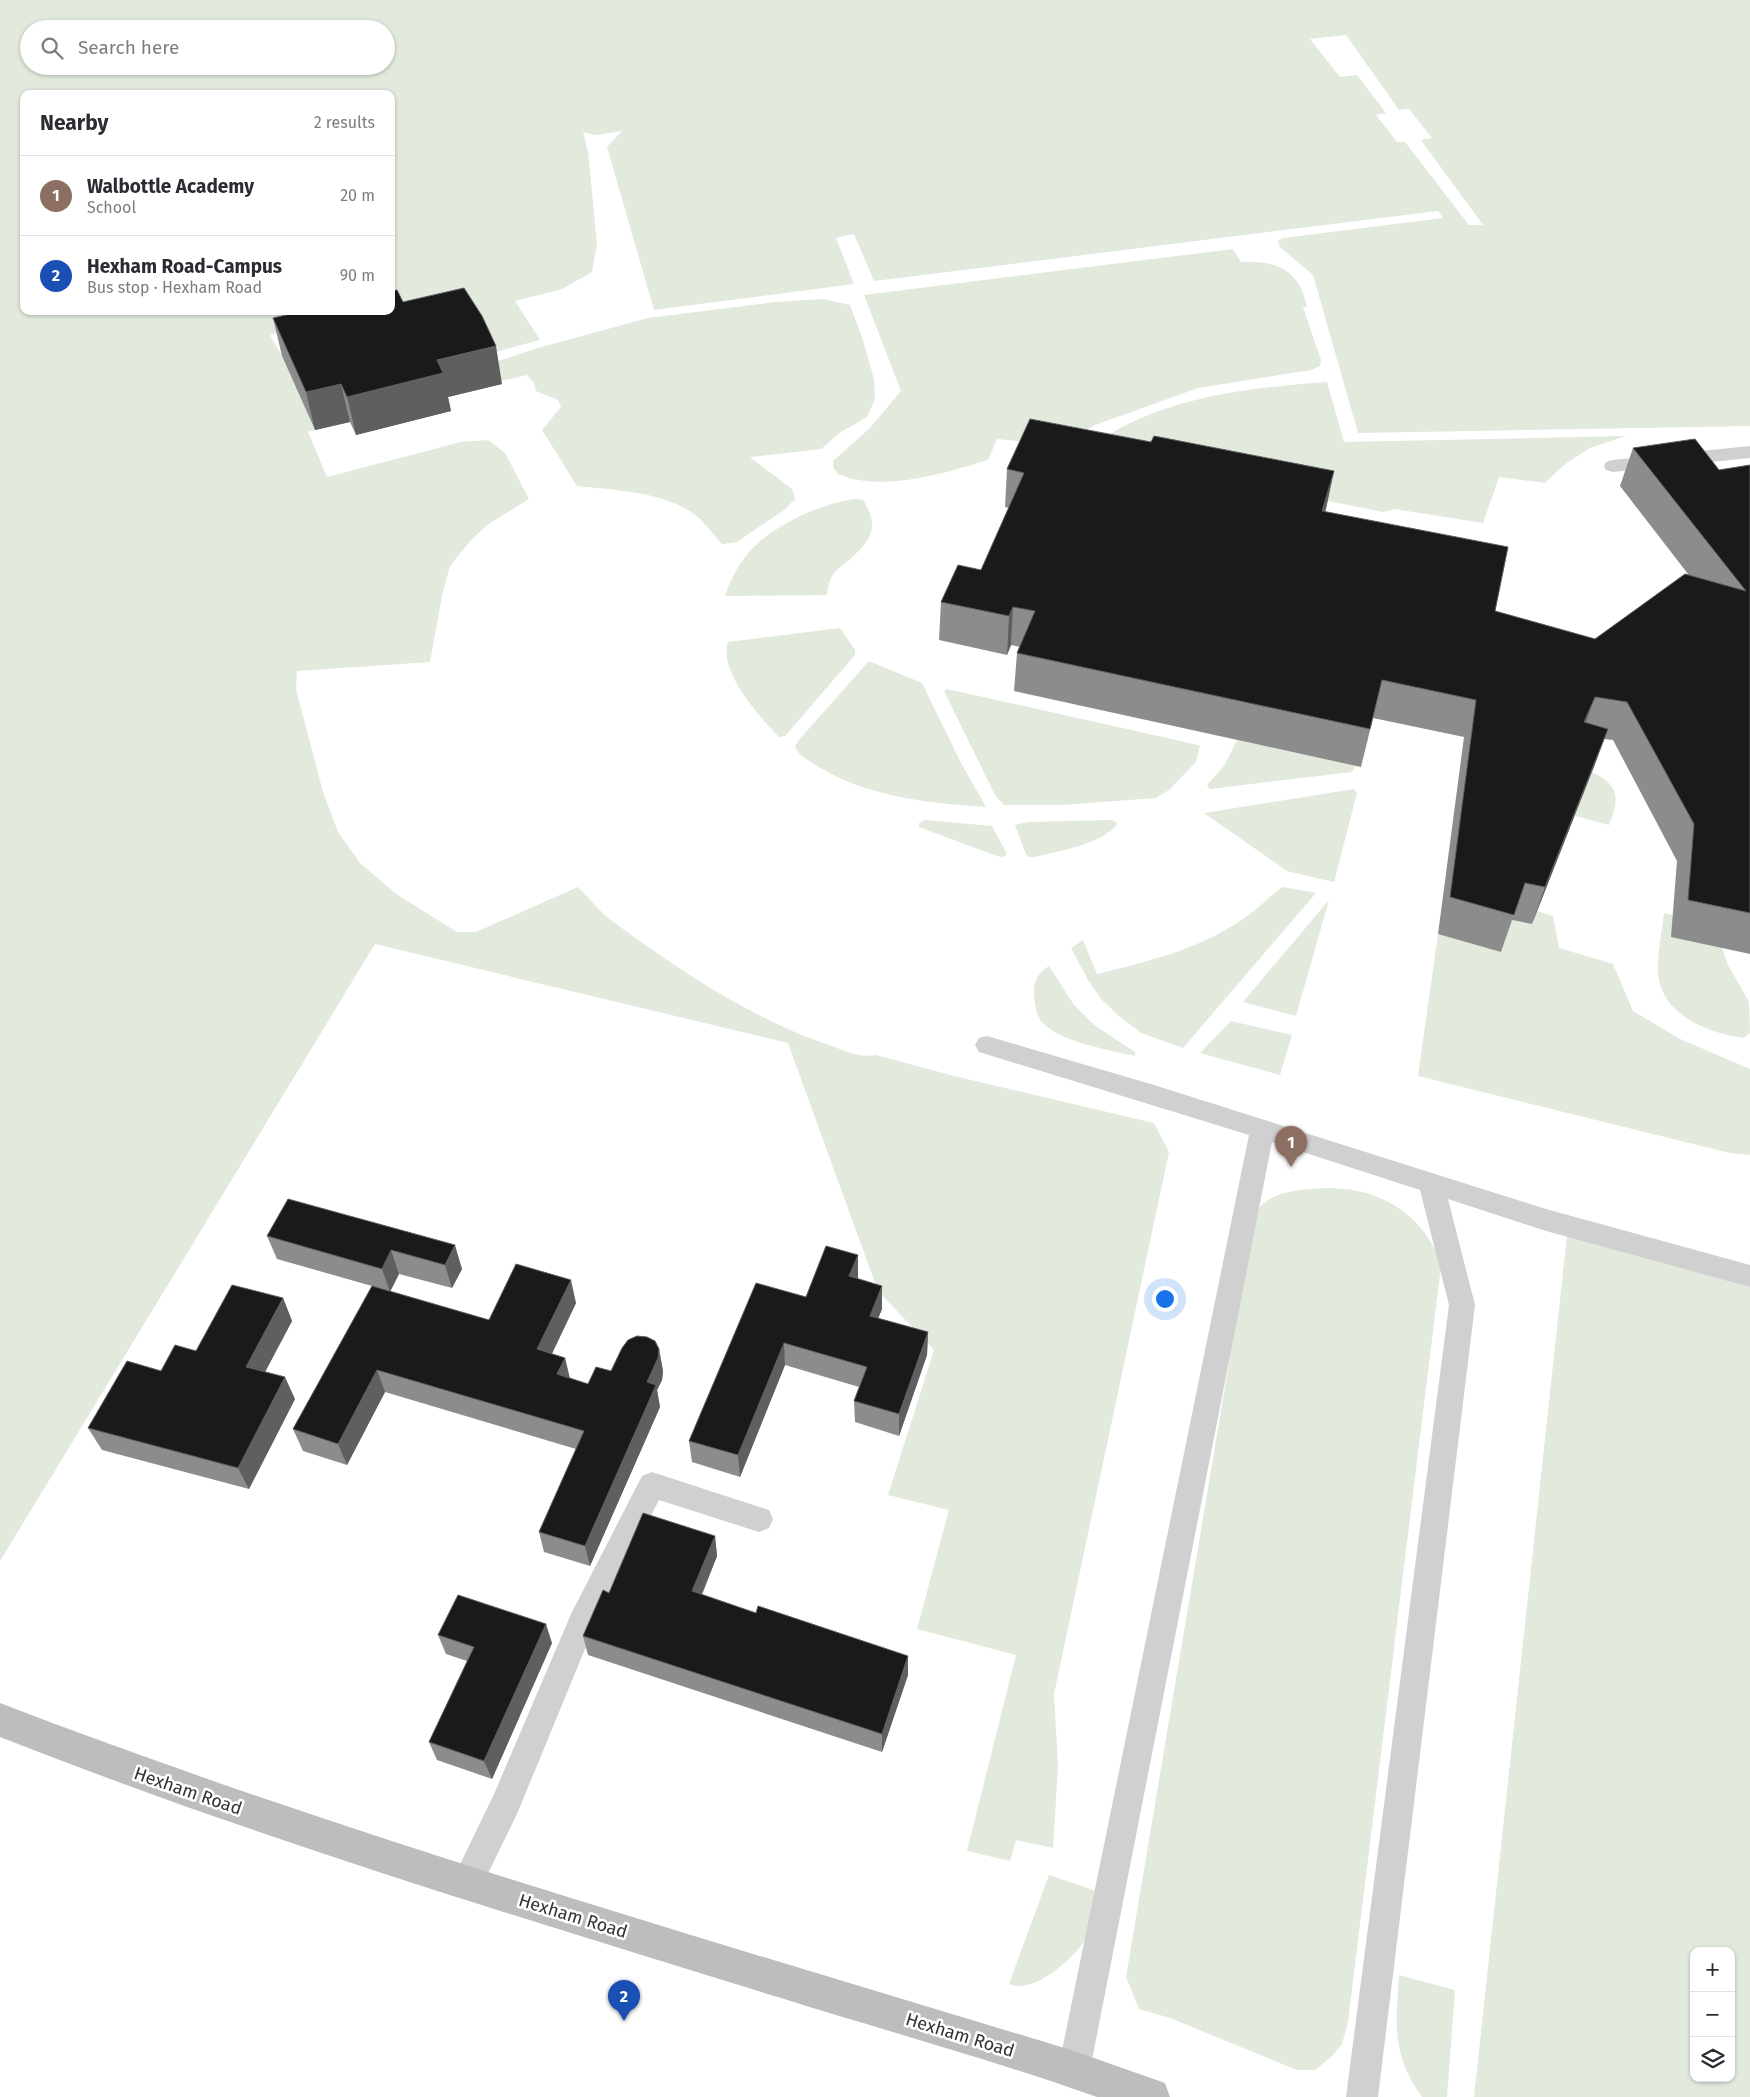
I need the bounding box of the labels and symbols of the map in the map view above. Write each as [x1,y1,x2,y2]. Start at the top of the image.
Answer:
pin: 1 [1275,1126,1307,1167]
your location [1152,1286,1178,1312]
street label: Hexham Road [131,1762,245,1820]
street label: Hexham Road [516,1889,630,1943]
pin: 2 [608,1980,640,2021]
street label: Hexham Road [903,2008,1017,2062]

